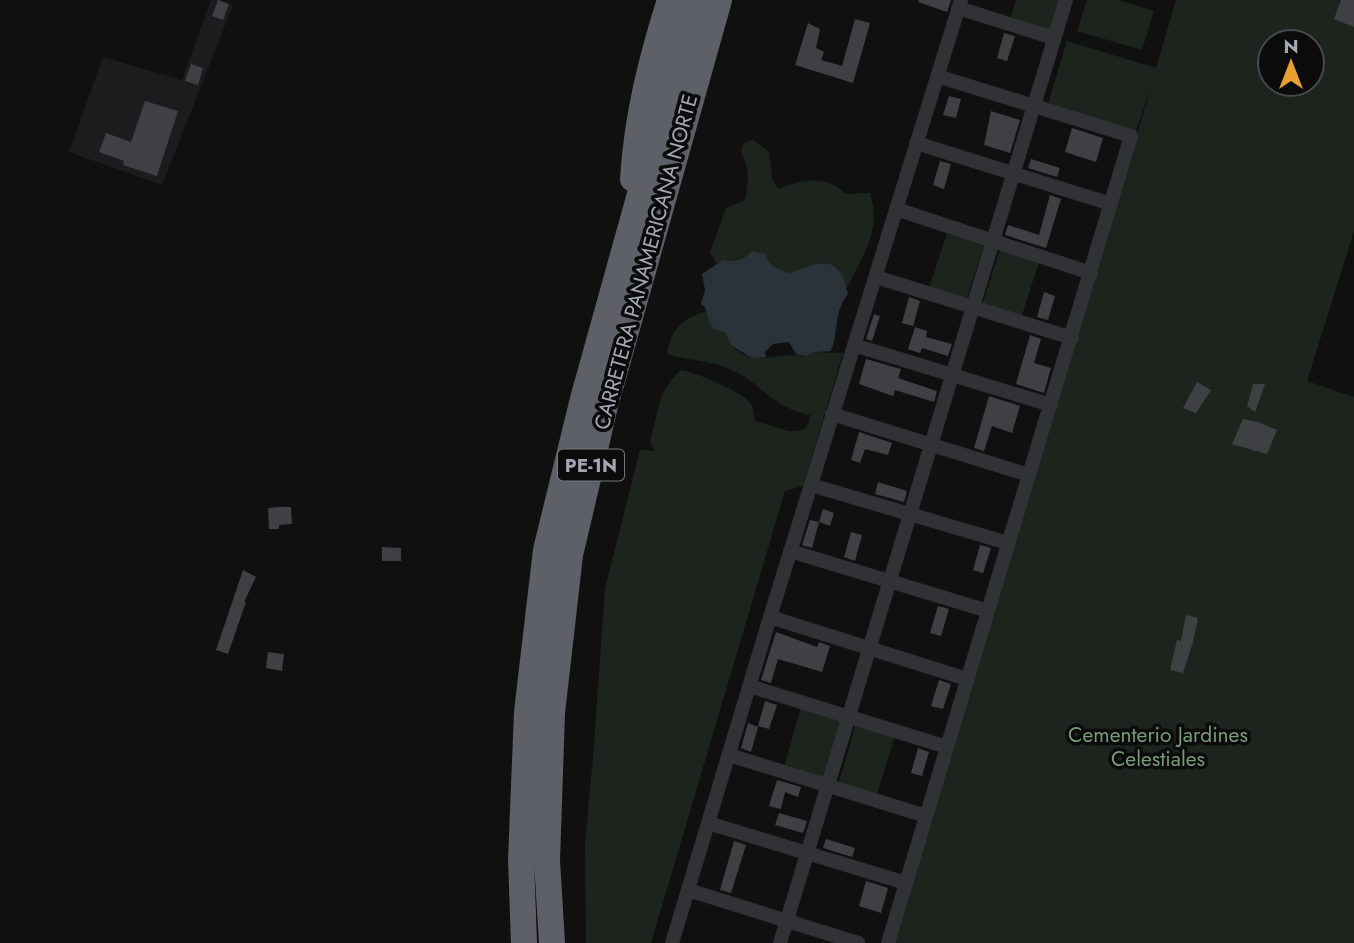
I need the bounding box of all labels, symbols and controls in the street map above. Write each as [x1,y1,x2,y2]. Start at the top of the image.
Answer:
north arrow [1256,28,1326,98]
text: N [1283,33,1299,60]
street label: CARRETERA PANAMERICANA NORTE [587,91,705,433]
road number: PE-1N [558,450,624,480]
park label: Cementerio Jardines Celestiales [1068,720,1248,774]

